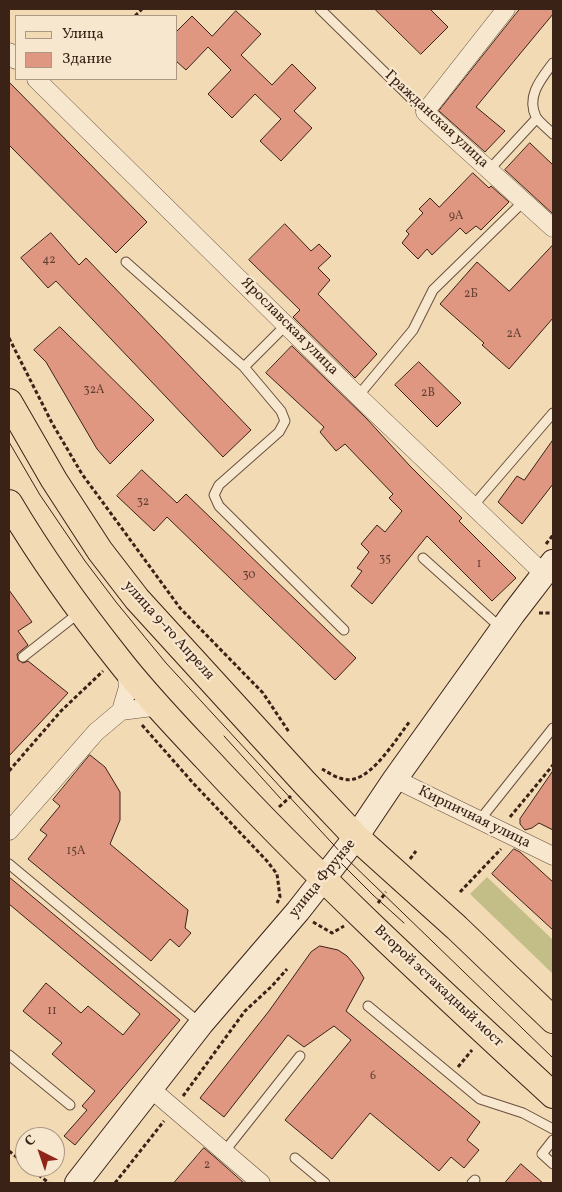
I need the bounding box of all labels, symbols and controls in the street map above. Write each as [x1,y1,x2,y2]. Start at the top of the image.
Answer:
legend [15,15,178,80]
text: Улица [62,24,104,45]
text: Здание [62,49,112,70]
street label: Гражданская улица [380,67,492,173]
house number: 9А [449,210,463,224]
house number: 42 [42,254,56,268]
street label: Ярославская улица [236,274,342,380]
house number: 2Б [464,288,478,302]
house number: 2А [507,328,521,342]
house number: 32А [83,384,105,398]
house number: 2В [421,387,435,401]
house number: 32 [137,496,149,510]
house number: 35 [379,553,391,567]
house number: 1 [477,558,481,572]
house number: 30 [242,569,256,583]
street label: улица 9-го Апреля [119,578,217,684]
street label: Кирпичная улица [415,783,533,853]
street label: улица Фрунзе [286,836,360,922]
house number: 15А [67,845,85,859]
street label: Второй эстакадный мост [369,922,507,1052]
house number: 11 [47,1005,57,1019]
house number: 6 [370,1070,376,1084]
north arrow [15,1127,65,1177]
text: С [21,1131,40,1151]
house number: 2 [204,1159,210,1173]

